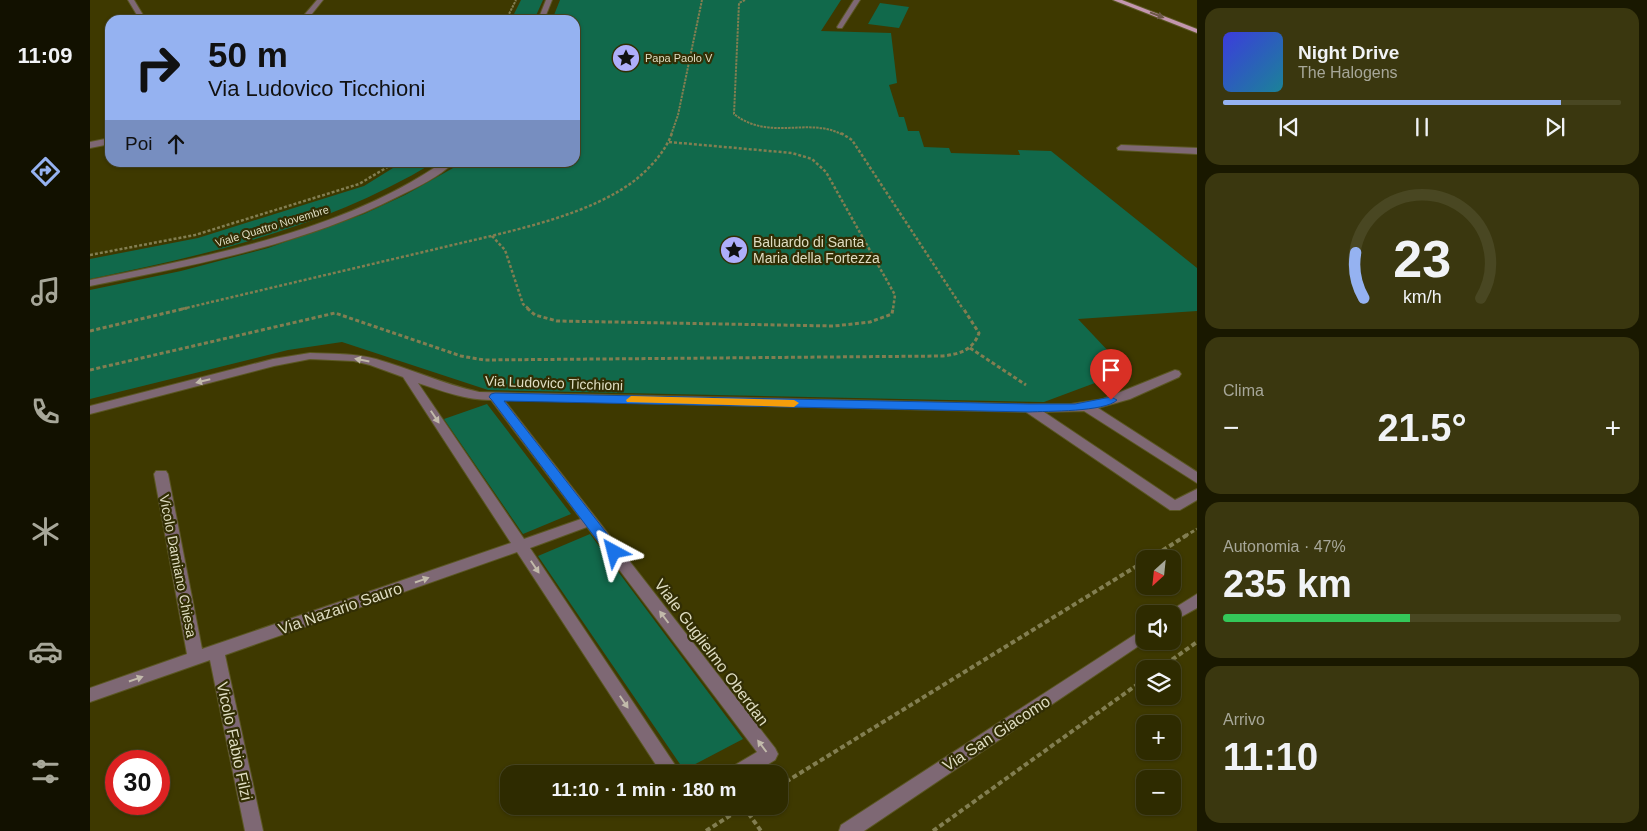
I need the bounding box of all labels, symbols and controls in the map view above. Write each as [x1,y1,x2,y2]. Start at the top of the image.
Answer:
one-way arrow [1150,11,1165,19]
icon: right [125,35,190,100]
text: 50 m [208,35,288,74]
text: Night Drive [1298,42,1399,63]
text: 11:09 [17,43,73,68]
place icon: Papa Paolo V [611,43,641,73]
place label: Papa Paolo V [645,52,713,64]
text: The Halogens [1298,64,1398,81]
text: Via Ludovico Ticchioni [208,76,425,101]
icon: previous [1275,113,1303,141]
icon: pause [1408,113,1436,141]
icon: next [1541,113,1569,141]
icon: ahead [162,130,190,158]
text: Poi [125,133,152,154]
icon: directions [28,154,63,189]
street label: Viale Quattro Novembre [214,203,330,249]
text: 23 [1393,230,1451,288]
place label: Baluardo di Santa Maria della Fortezza [753,234,880,266]
place icon: Baluardo di Santa Maria della Fortezza [719,235,749,265]
icon: music [28,274,63,309]
text: km/h [1403,287,1441,307]
pin [1090,349,1132,400]
one-way arrow [354,356,370,364]
icon: arrive [1097,356,1125,384]
street label: Via Ludovico Ticchioni [485,373,623,393]
one-way arrow [195,377,210,385]
text: Clima [1223,382,1264,399]
icon: phone [28,394,63,429]
text: 21.5° [1377,407,1467,449]
one-way arrow [430,410,440,423]
text: − [1223,412,1239,443]
text: + [1605,412,1621,443]
street label: Vicolo Damiano Chiesa [156,493,200,639]
icon: climate [28,514,63,549]
position arrow [587,525,639,577]
text: Autonomia · 47% [1223,538,1346,555]
north arrow [1136,550,1181,595]
map controls [1136,550,1181,815]
one-way arrow [530,560,539,573]
text: 235 km [1223,563,1352,605]
one-way arrow [414,576,429,583]
street label: Viale Guglielmo Oberdan [651,576,772,729]
street label: Via Nazario Sauro [276,579,404,638]
button: sound [1136,605,1181,650]
one-way arrow [658,611,669,624]
icon: car [28,634,63,669]
button: layers [1136,660,1181,705]
one-way arrow [129,675,144,683]
street label: Vicolo Fabio Filzi [214,680,255,802]
street label: Via San Giacomo [940,692,1053,774]
one-way arrow [620,695,629,709]
text: Arrivo [1223,711,1265,728]
button: + [1136,715,1181,760]
text: 11:10 [1223,736,1318,778]
one-way arrow [757,740,768,753]
speed limit sign: 30 [105,750,170,815]
icon: filters [28,754,63,789]
button: − [1136,770,1181,815]
text: 11:10 · 1 min · 180 m [552,779,736,800]

